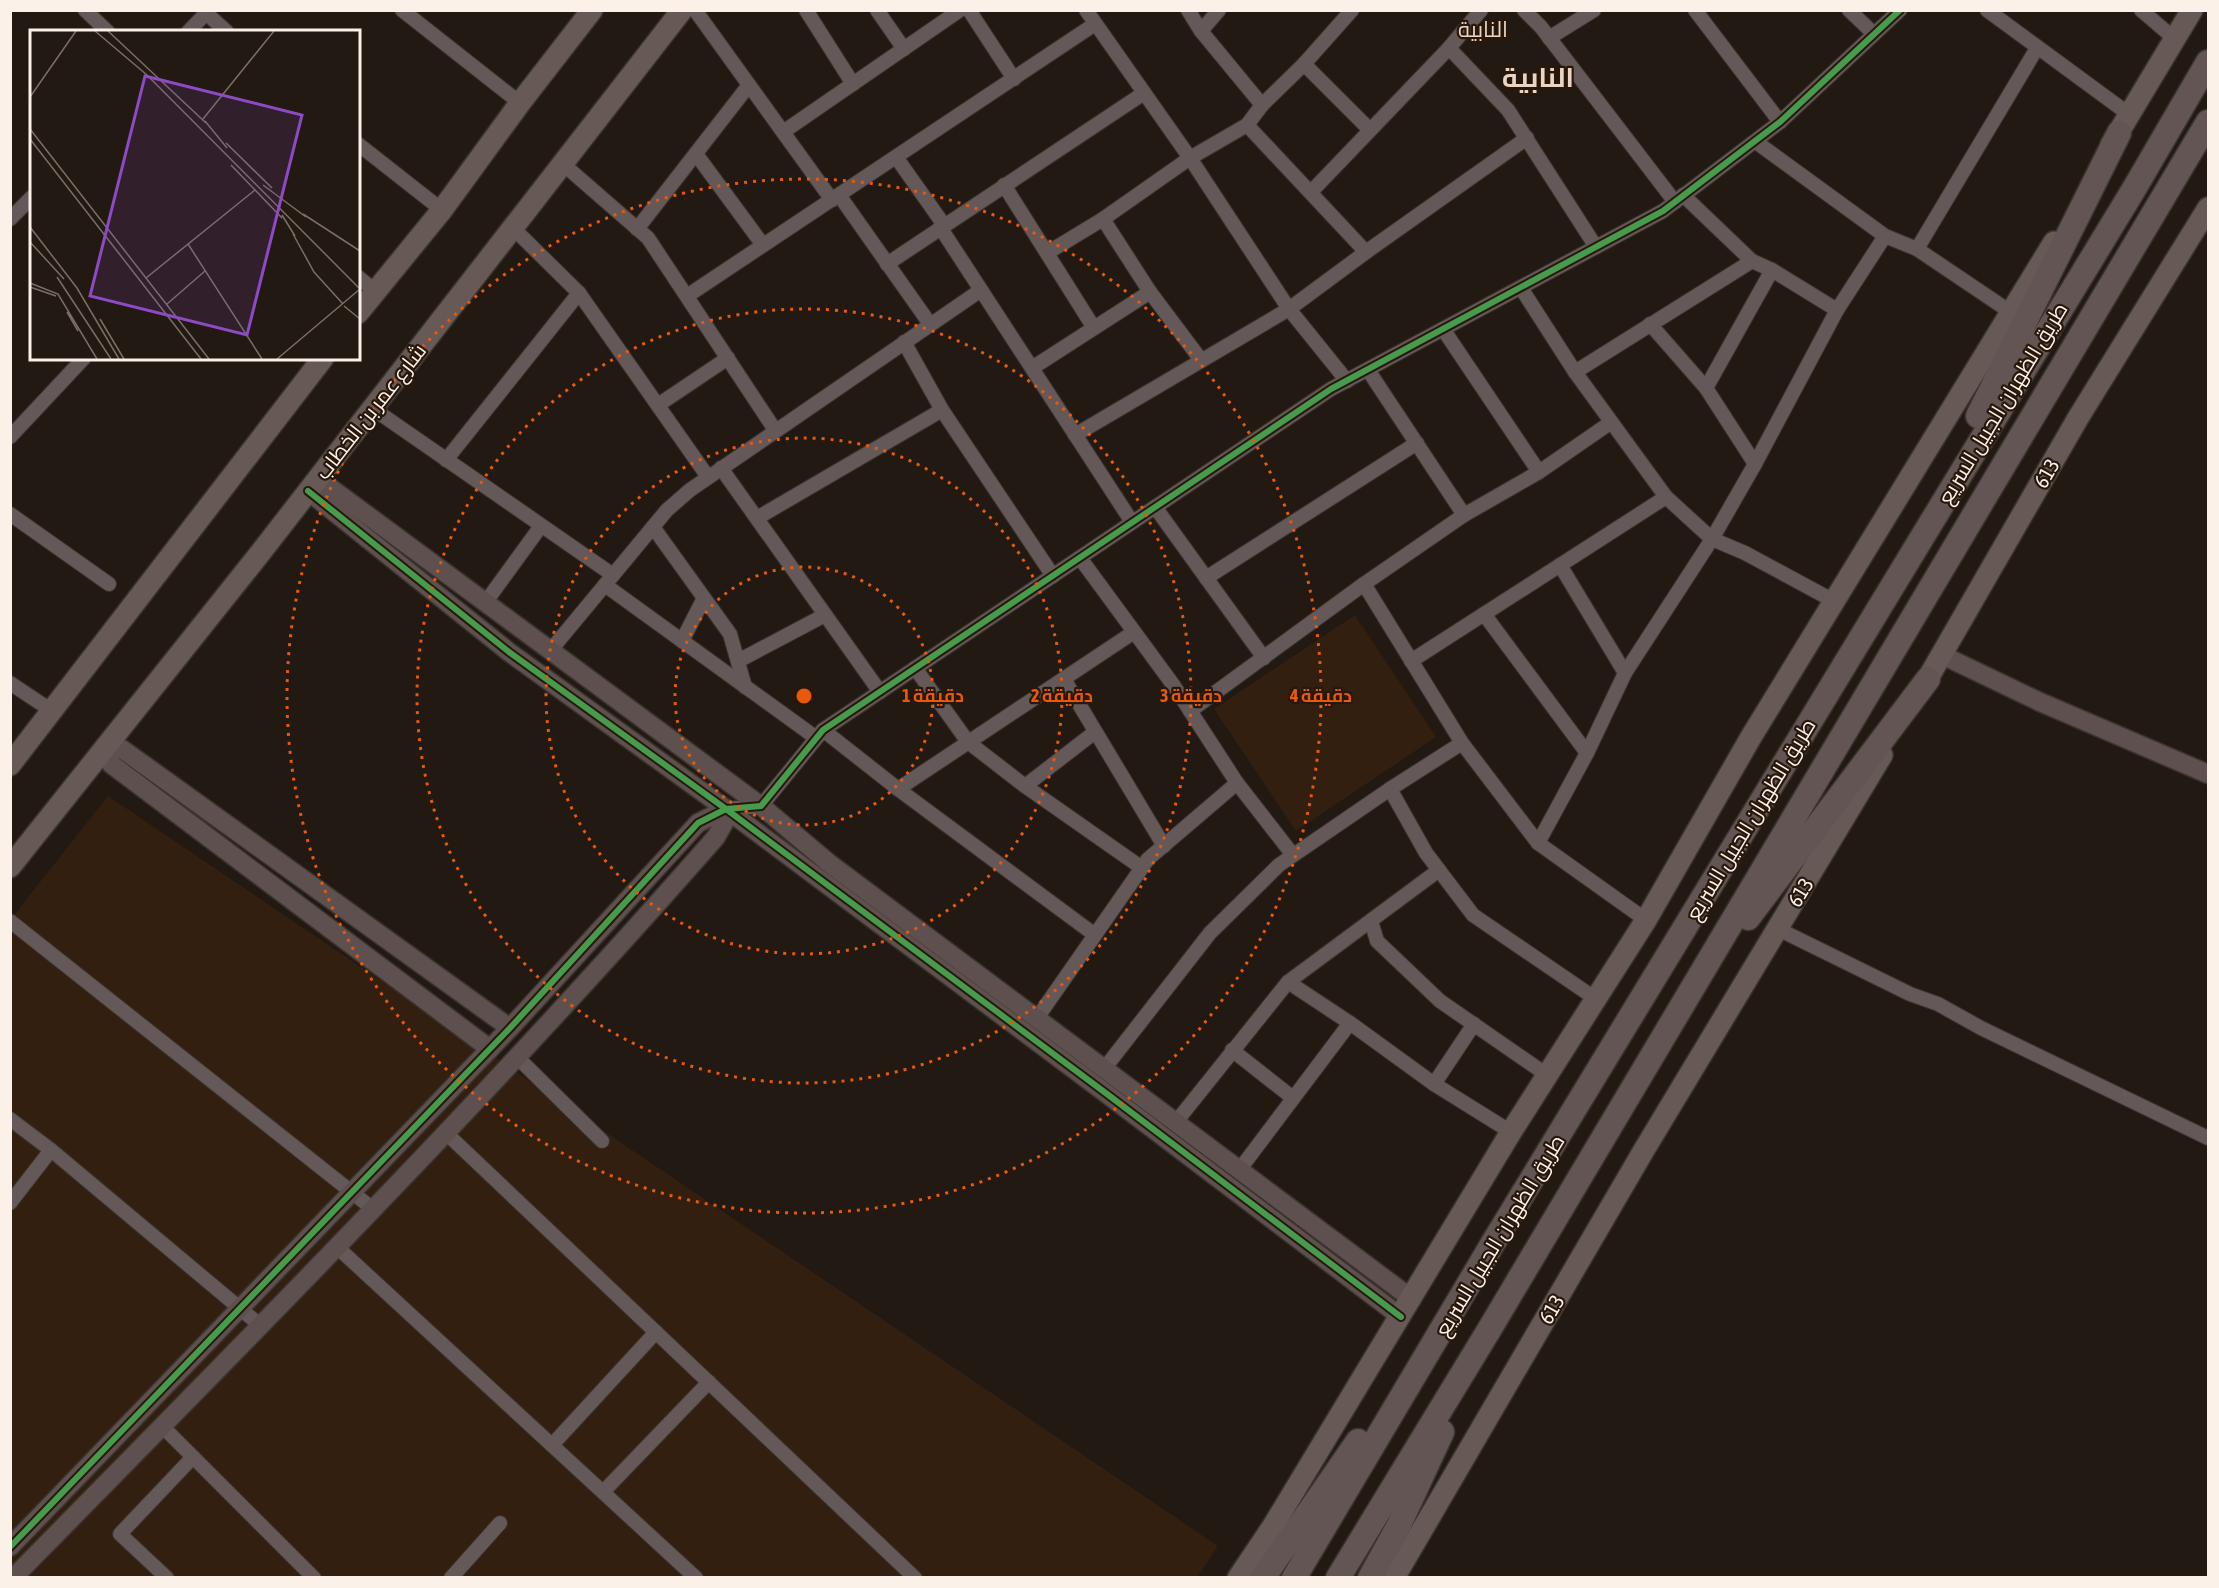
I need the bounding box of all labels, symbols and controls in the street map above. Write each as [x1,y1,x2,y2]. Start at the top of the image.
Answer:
district label: النابية [1458,16,1508,42]
inset map [30,30,360,360]
district label: النابية [1502,62,1574,93]
street label: طريق الظهران الجبيل السريع [1932,298,2074,510]
street label: شارع عمر بن الخطاب [310,339,433,485]
street label: 613 [2028,454,2064,492]
text: 1 دقيقة [902,685,964,706]
text: 2 دقيقة [1031,685,1093,706]
text: 3 دقيقة [1160,685,1222,706]
text: 4 دقيقة [1289,685,1352,706]
centre of rings [794,686,814,706]
street label: طريق الظهران الجبيل السريع [1680,714,1822,926]
street label: 613 [1782,873,1818,911]
street label: طريق الظهران الجبيل السريع [1429,1130,1571,1342]
street label: 613 [1533,1290,1569,1328]

